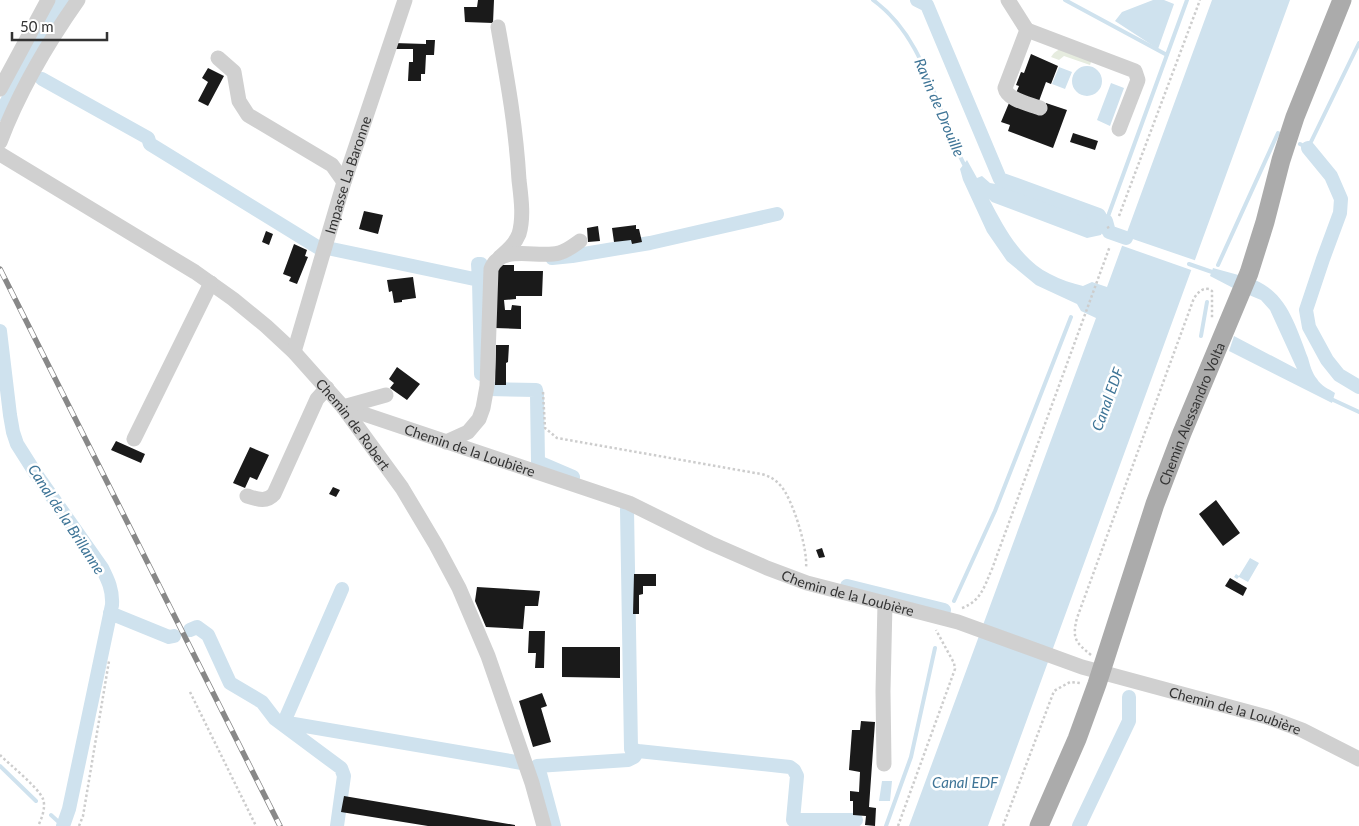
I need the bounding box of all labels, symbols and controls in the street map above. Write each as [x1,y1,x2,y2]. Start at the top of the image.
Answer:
scale bar [12,10,108,42]
text: 50 m [20,17,54,35]
water label: Ravin de Drouille [911,55,969,159]
street label: Impasse La Baronne [321,114,374,236]
street label: Chemin Alessandro Volta [1155,339,1228,487]
water label: Canal EDF [1087,364,1127,433]
street label: Chemin de Robert [313,375,394,473]
street label: Chemin de la Loubière [402,420,538,479]
water label: Canal de la Brillanne [25,461,109,577]
street label: Chemin de la Loubière [779,566,916,619]
street label: Chemin de la Loubière [1167,682,1304,737]
water label: Canal EDF [932,773,999,791]

